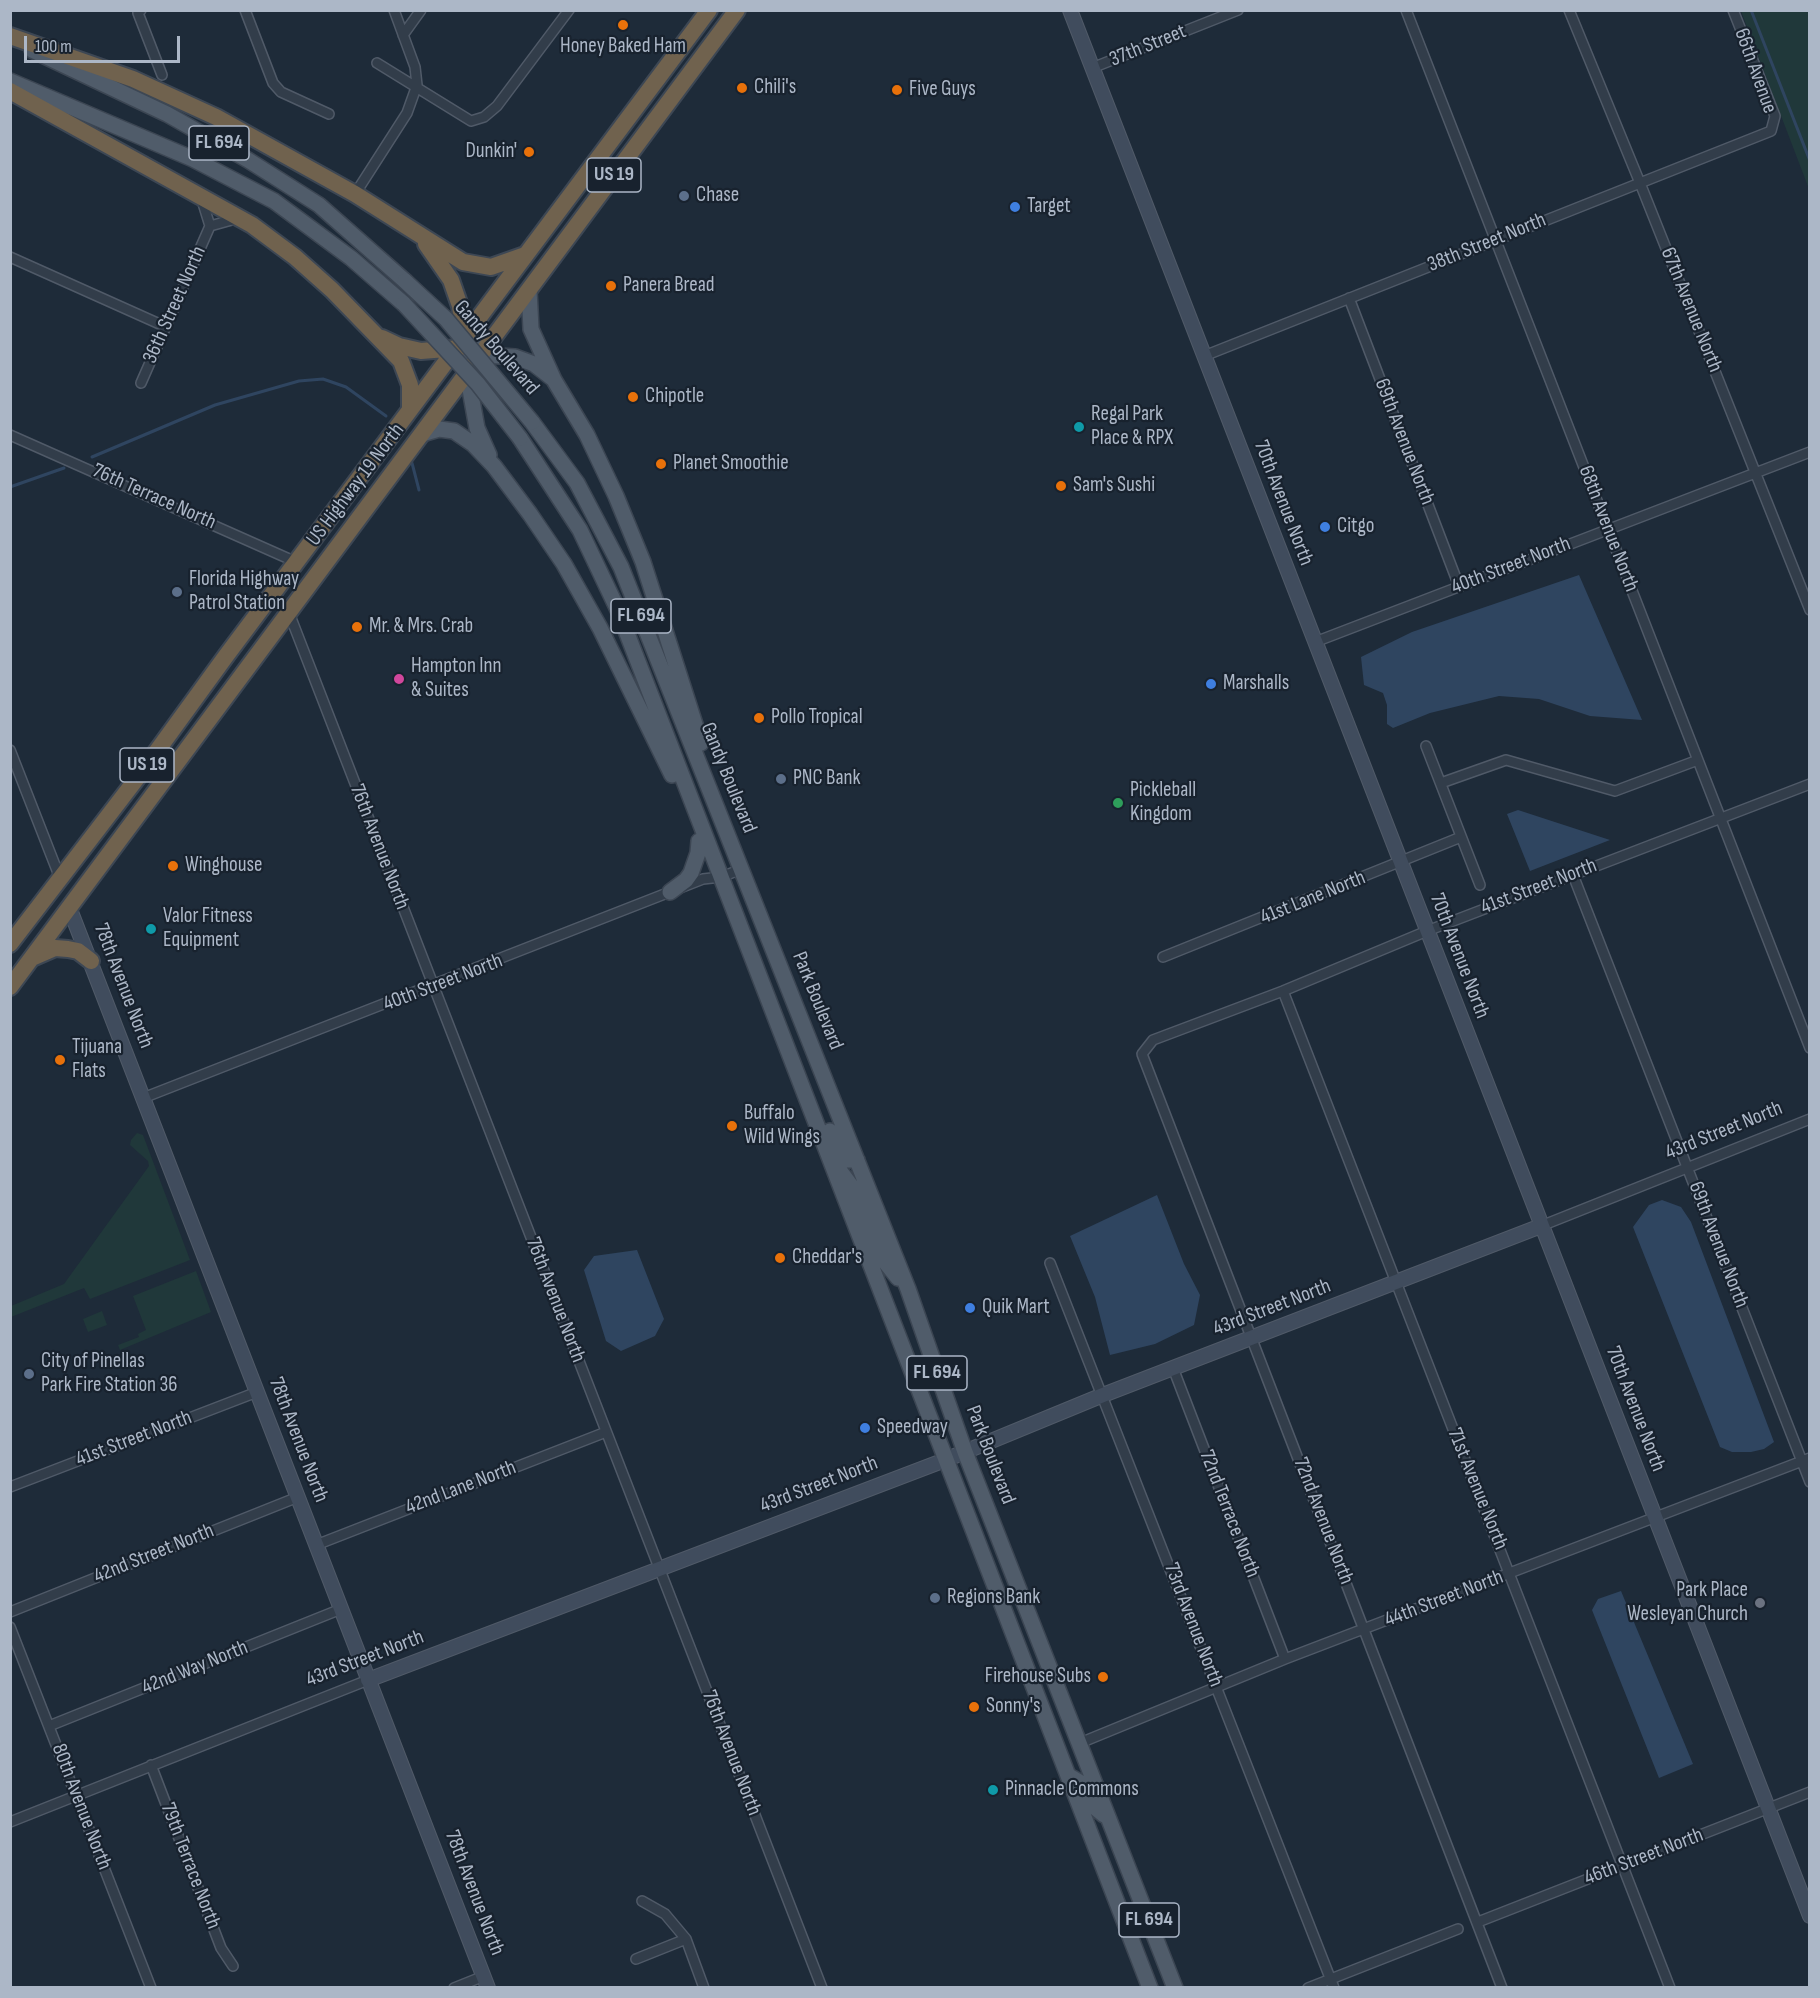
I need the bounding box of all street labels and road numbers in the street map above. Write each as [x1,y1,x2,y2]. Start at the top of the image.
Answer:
street label: 37th Street [1106,19,1190,73]
street label: 66th Avenue [1728,25,1782,117]
road number: FL 694 [189,126,249,160]
road number: US 19 [587,158,641,192]
street label: 38th Street North [1424,208,1550,278]
street label: 36th Street North [138,243,212,367]
street label: 67th Avenue North [1655,244,1727,376]
street label: Gandy Boulevard [448,296,544,400]
street label: 69th Avenue North [1368,375,1440,509]
street label: US Highway 19 North [302,419,410,551]
street label: 70th Avenue North [1248,437,1318,569]
street label: 76th Terrace North [88,458,220,536]
street label: 68th Avenue North [1572,462,1644,596]
street label: 40th Street North [1448,532,1574,600]
road number: FL 694 [611,599,671,633]
street label: Gandy Boulevard [694,719,762,837]
road number: US 19 [120,748,174,782]
street label: 76th Avenue North [344,781,414,913]
street label: 41st Street North [1477,853,1601,921]
street label: 41st Lane North [1257,865,1369,931]
street label: 70th Avenue North [1424,890,1494,1022]
street label: 78th Avenue North [88,920,158,1052]
street label: Park Boulevard [786,948,848,1054]
street label: 40th Street North [380,949,506,1017]
street label: 43rd Street North [1662,1096,1786,1166]
street label: 69th Avenue North [1682,1178,1754,1312]
street label: 76th Avenue North [520,1234,590,1366]
street label: 43rd Street North [1210,1274,1334,1342]
street label: 70th Avenue North [1600,1343,1670,1475]
road number: FL 694 [907,1356,967,1390]
street label: 78th Avenue North [263,1374,333,1506]
street label: Park Boulevard [960,1402,1020,1508]
street label: 41st Street North [72,1405,196,1473]
street label: 71st Avenue North [1441,1425,1513,1553]
street label: 72nd Terrace North [1193,1447,1265,1581]
street label: 43rd Street North [757,1451,881,1519]
street label: 72nd Avenue North [1287,1454,1359,1588]
street label: 42nd Lane North [402,1455,520,1521]
street label: 42nd Street North [90,1518,218,1590]
street label: 73rd Avenue North [1158,1559,1228,1691]
street label: 44th Street North [1381,1565,1507,1633]
street label: 43rd Street North [303,1625,427,1693]
street label: 42nd Way North [138,1635,252,1701]
street label: 76th Avenue North [696,1687,766,1819]
street label: 80th Avenue North [45,1740,117,1874]
street label: 79th Terrace North [154,1799,226,1933]
street label: 46th Street North [1581,1823,1707,1891]
street label: 78th Avenue North [439,1827,509,1959]
road number: FL 694 [1119,1903,1179,1937]

